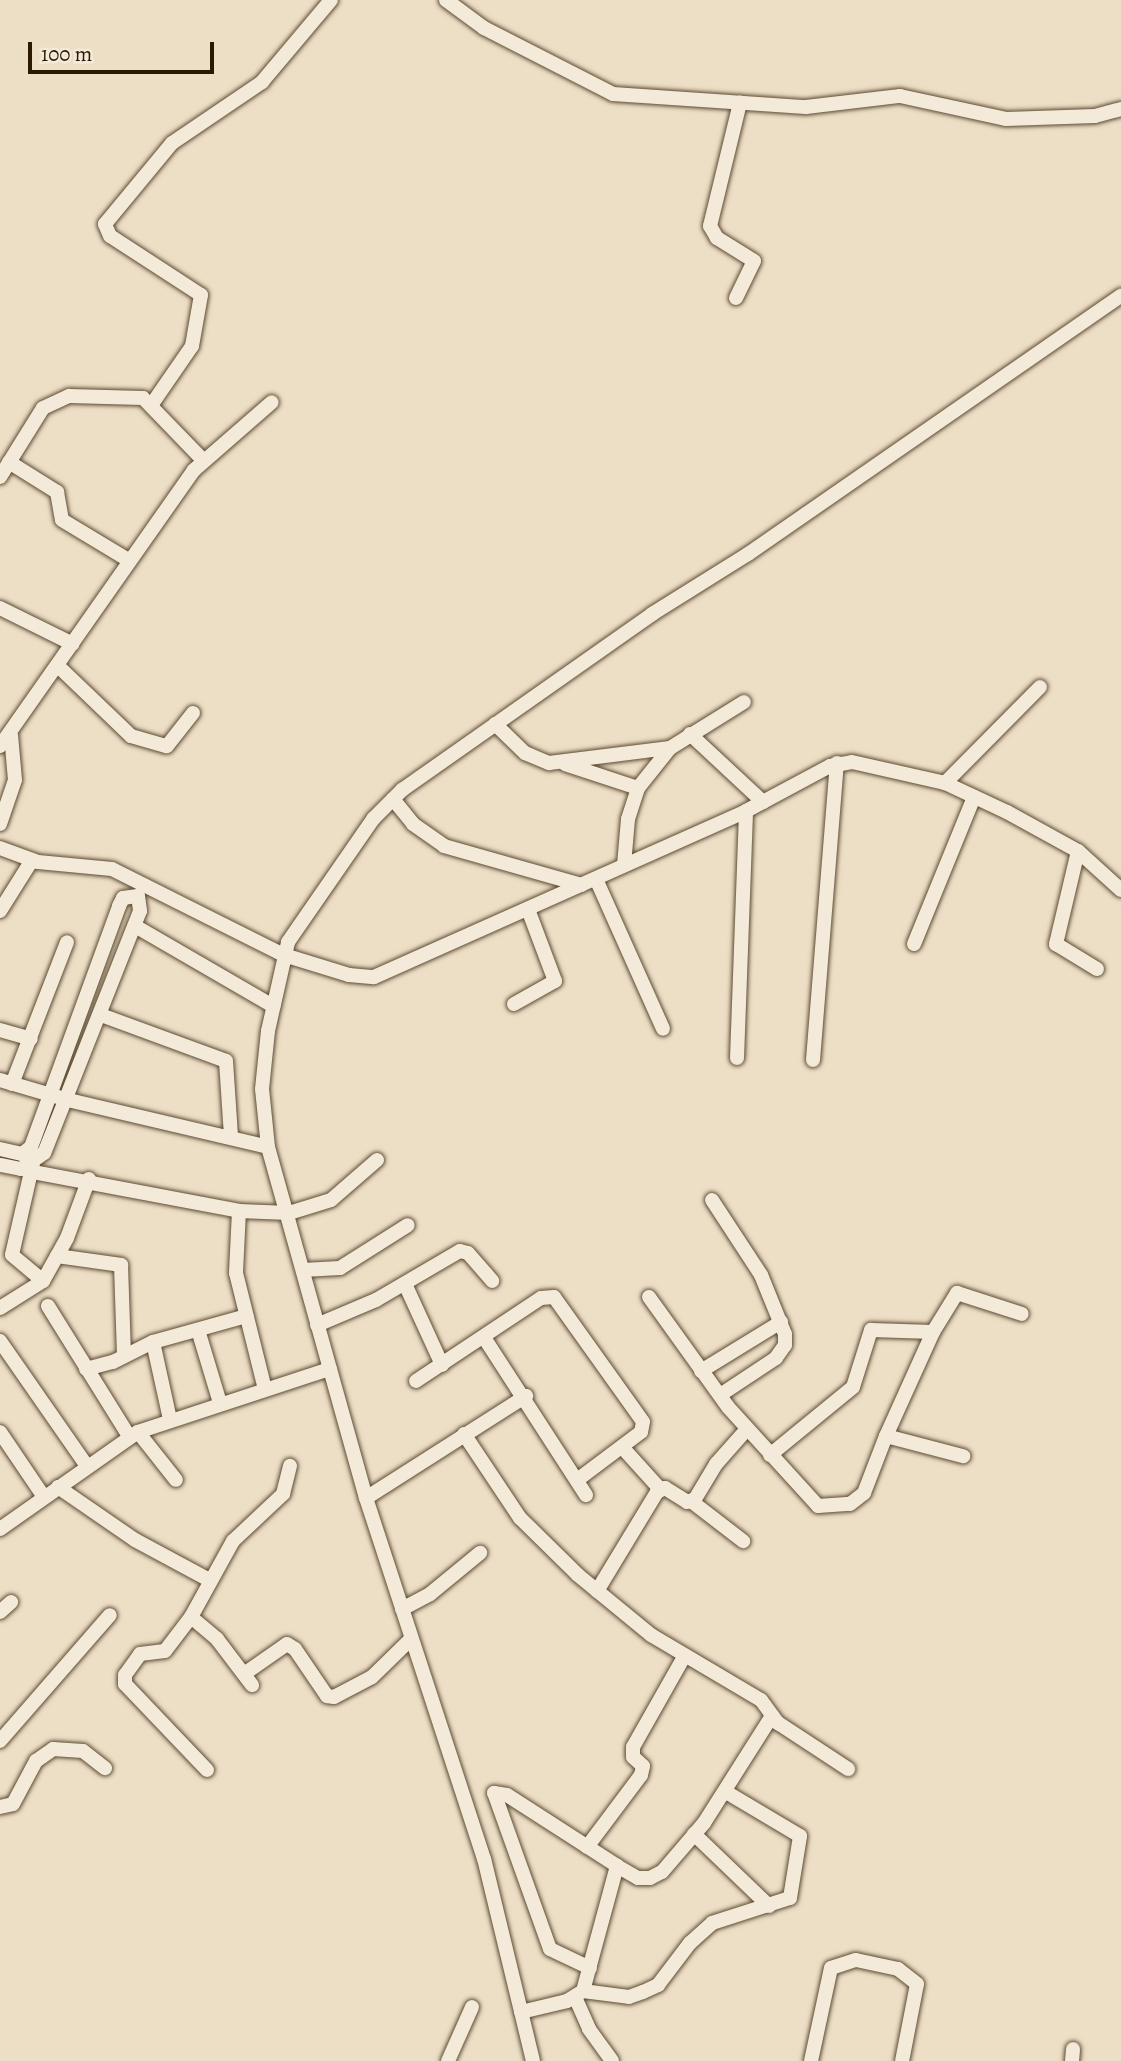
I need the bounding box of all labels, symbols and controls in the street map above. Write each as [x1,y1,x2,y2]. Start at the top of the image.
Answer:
scale bar [32,28,217,72]
text: 100 m [41,40,92,68]

